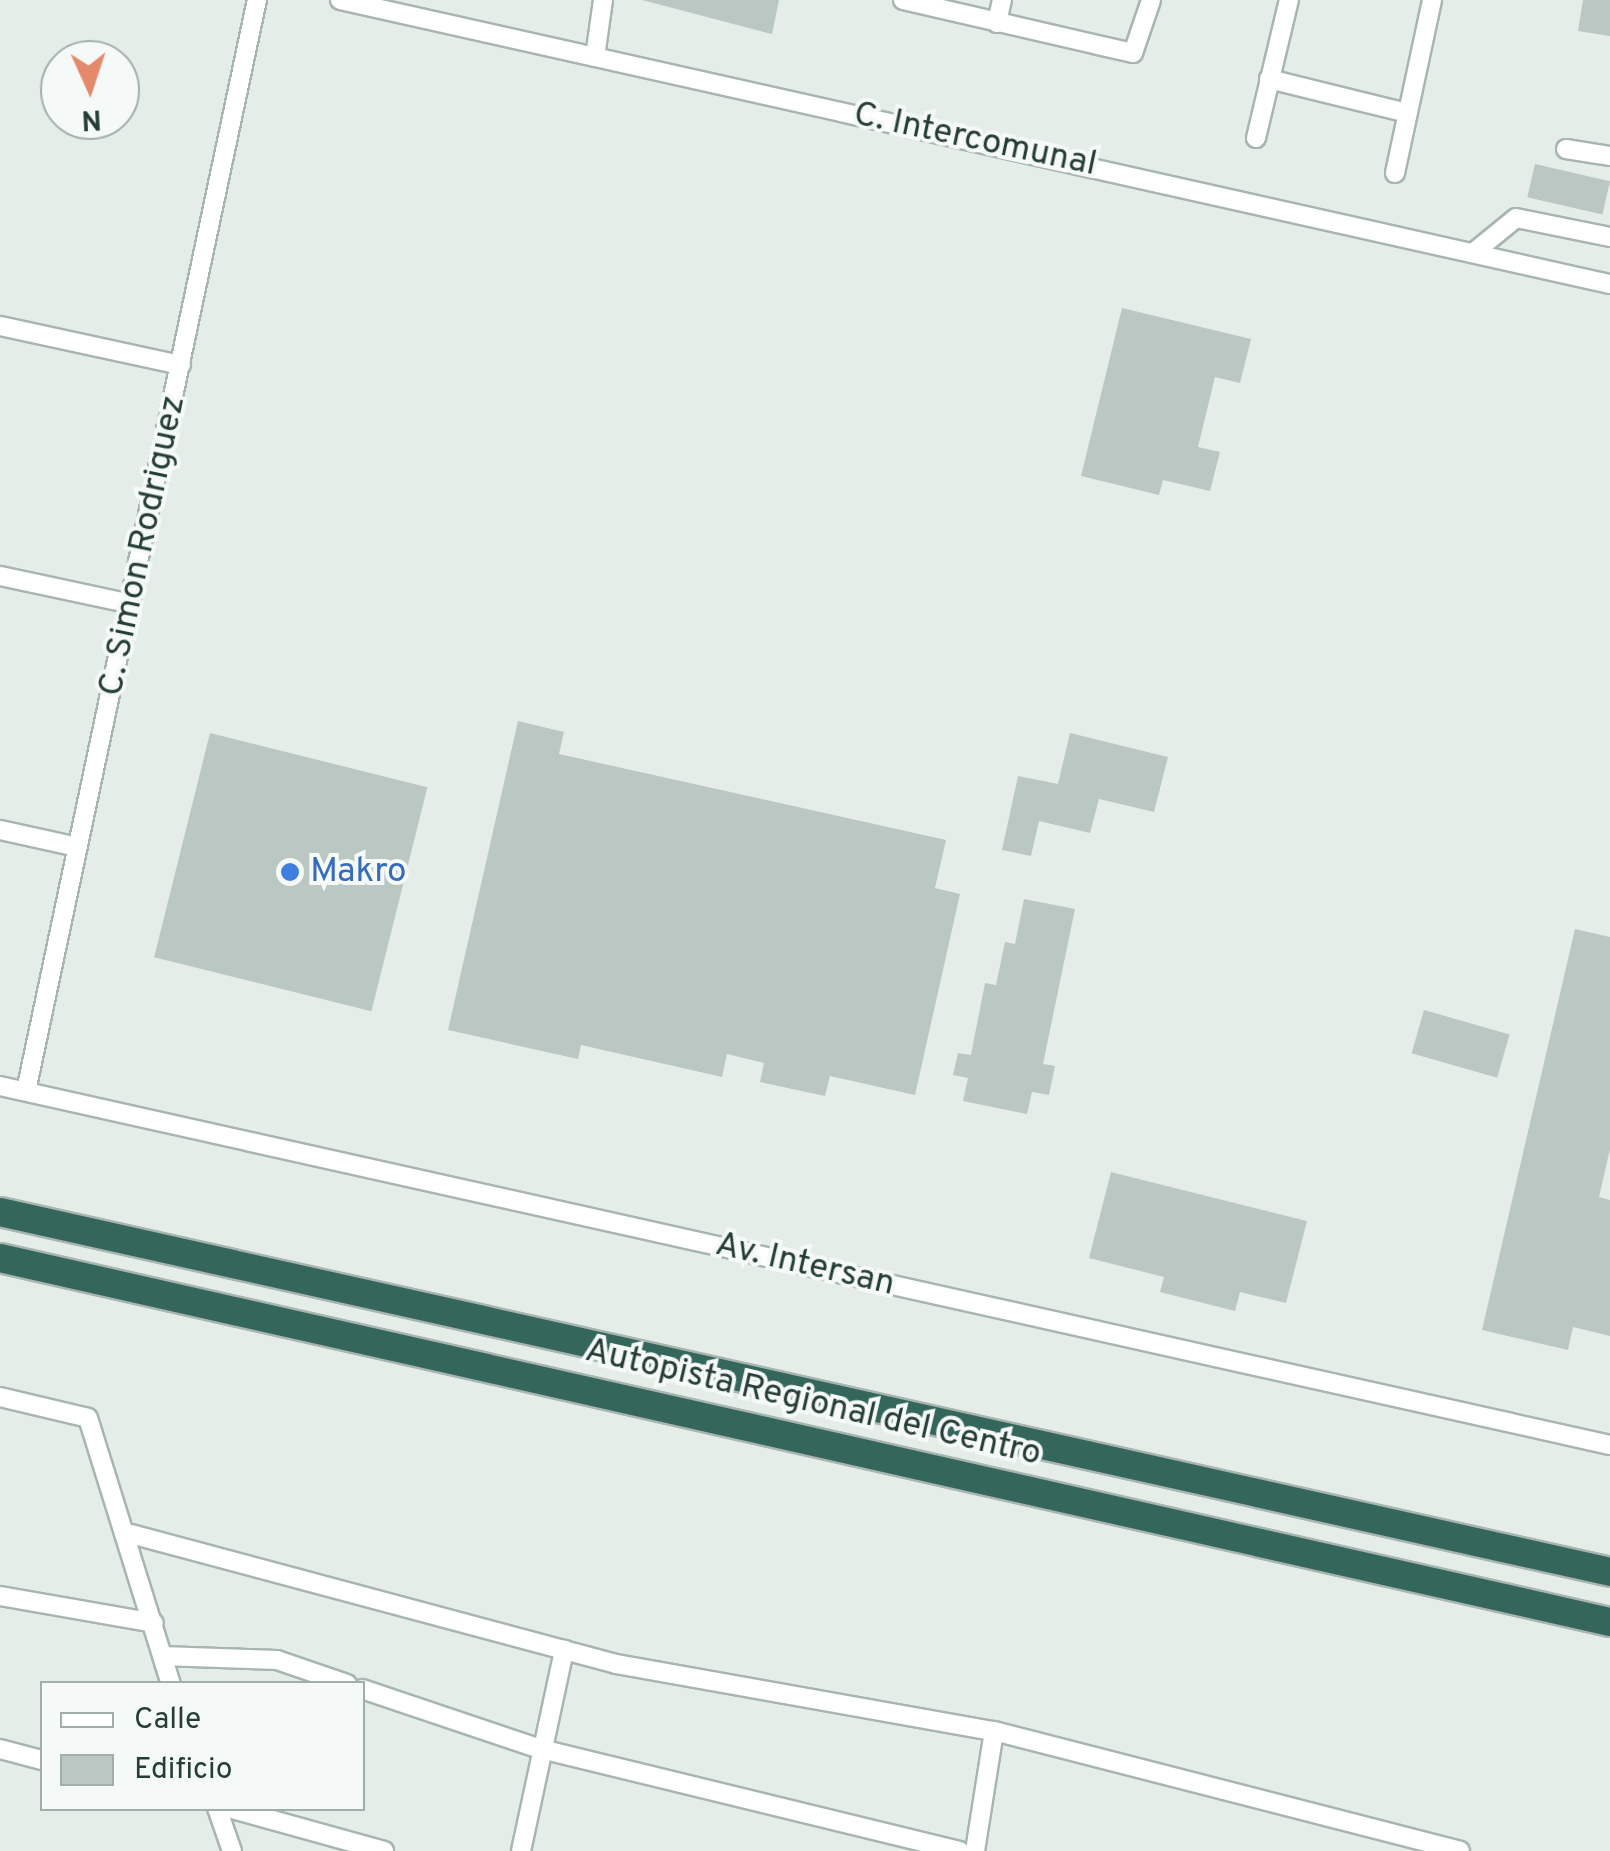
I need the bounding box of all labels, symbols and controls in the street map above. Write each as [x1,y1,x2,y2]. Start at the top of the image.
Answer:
north arrow [40,40,140,140]
street label: C. Intercomunal [850,94,1100,186]
text: N [80,99,102,136]
street label: C. Simon Rodriguez [91,392,195,700]
place label: Makro [310,851,407,893]
marker: Makro [279,861,301,883]
street label: Av. Intersan [711,1224,899,1306]
street label: Autopista Regional del Centro [581,1330,1045,1476]
legend [40,1681,365,1811]
text: Calle [134,1702,201,1739]
text: Edificio [134,1752,232,1789]

